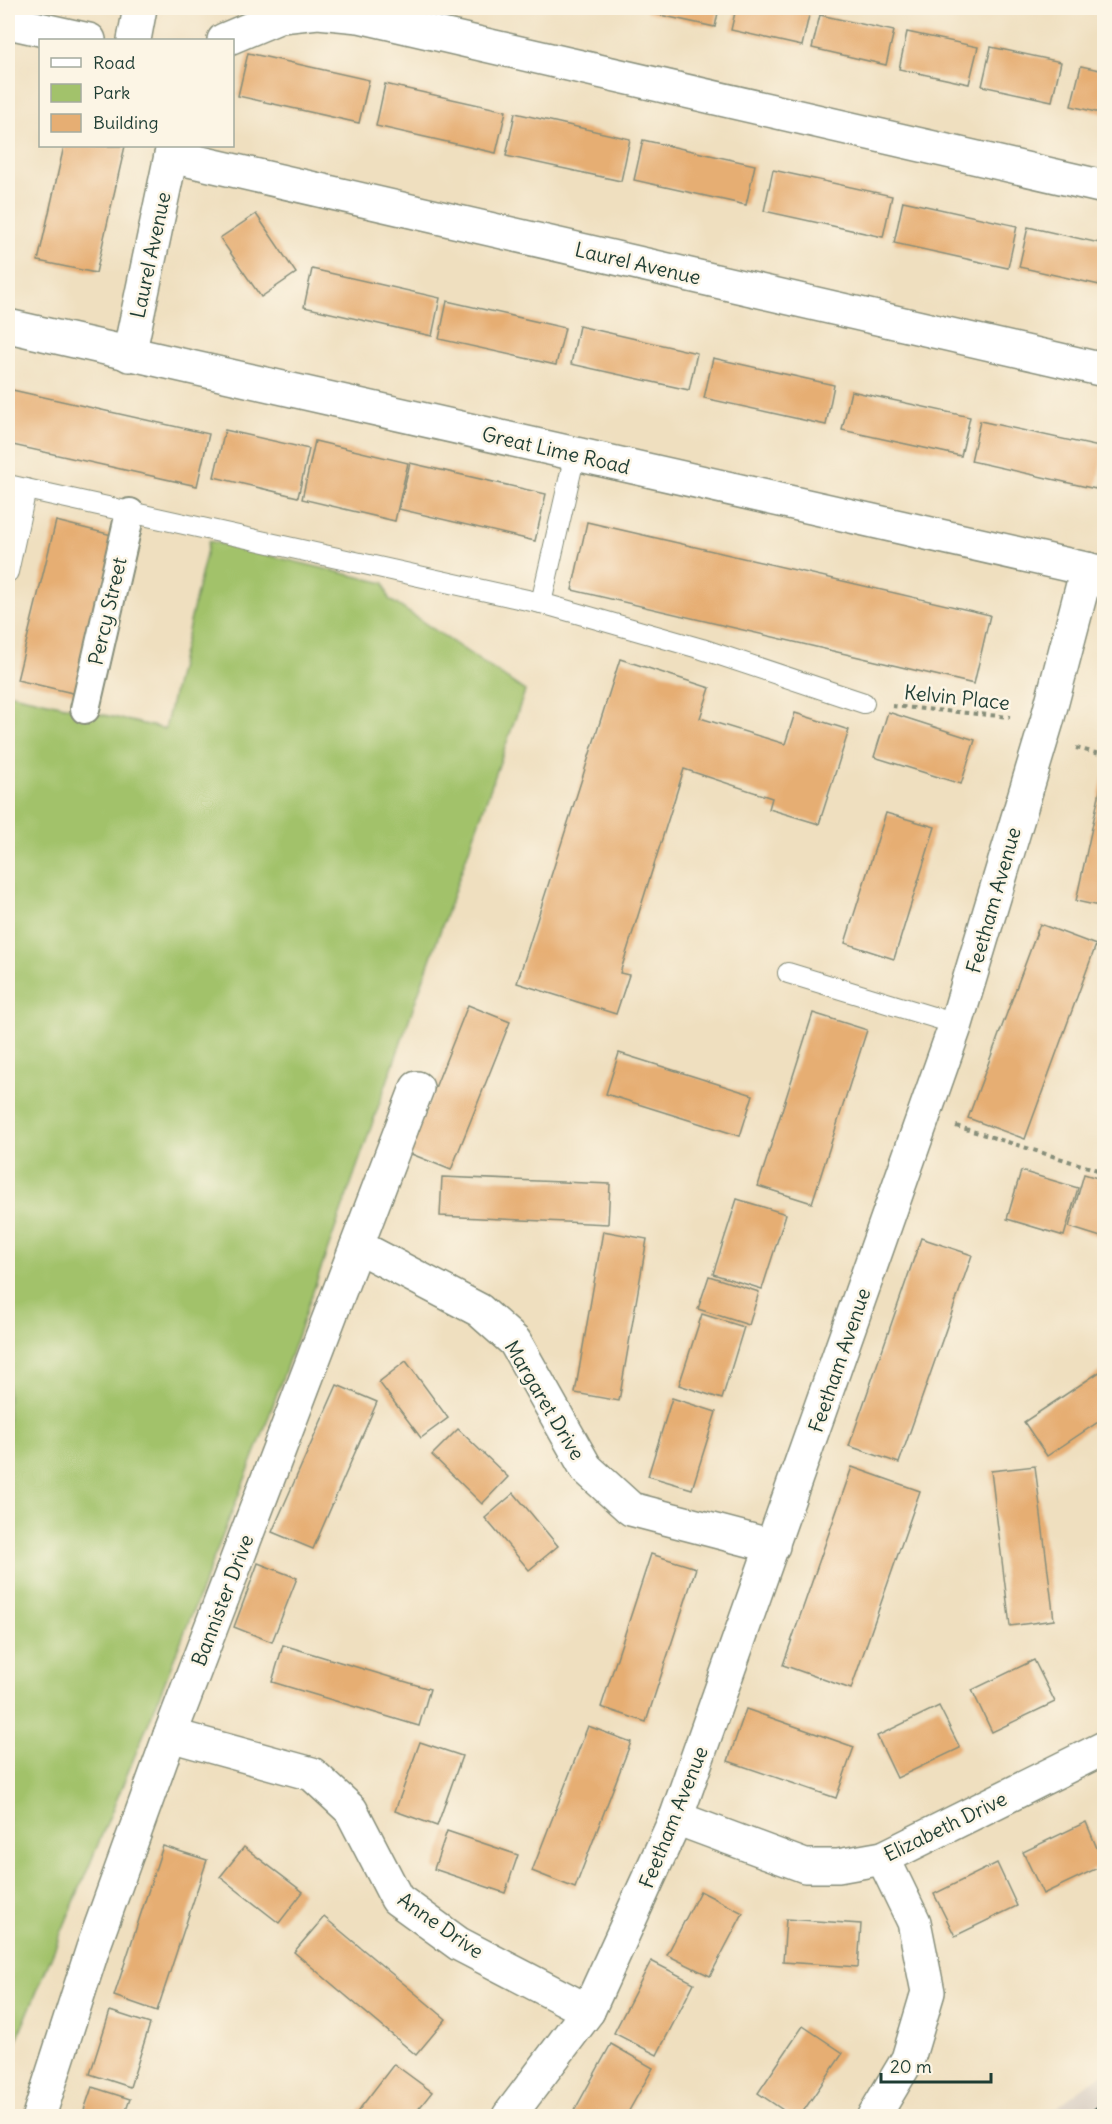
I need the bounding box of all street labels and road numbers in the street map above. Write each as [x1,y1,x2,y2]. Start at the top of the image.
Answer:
street label: Laurel Avenue [124,190,176,320]
street label: Laurel Avenue [573,236,703,290]
street label: Great Lime Road [480,421,633,479]
street label: Percy Street [82,554,132,667]
street label: Kelvin Place [903,679,1011,715]
street label: Feetham Avenue [960,824,1026,976]
street label: Feetham Avenue [803,1285,875,1435]
street label: Margaret Drive [499,1336,591,1464]
street label: Bannister Drive [185,1531,259,1669]
street label: Feetham Avenue [633,1742,713,1892]
street label: Elizabeth Drive [879,1785,1011,1867]
street label: Anne Drive [393,1886,489,1964]

